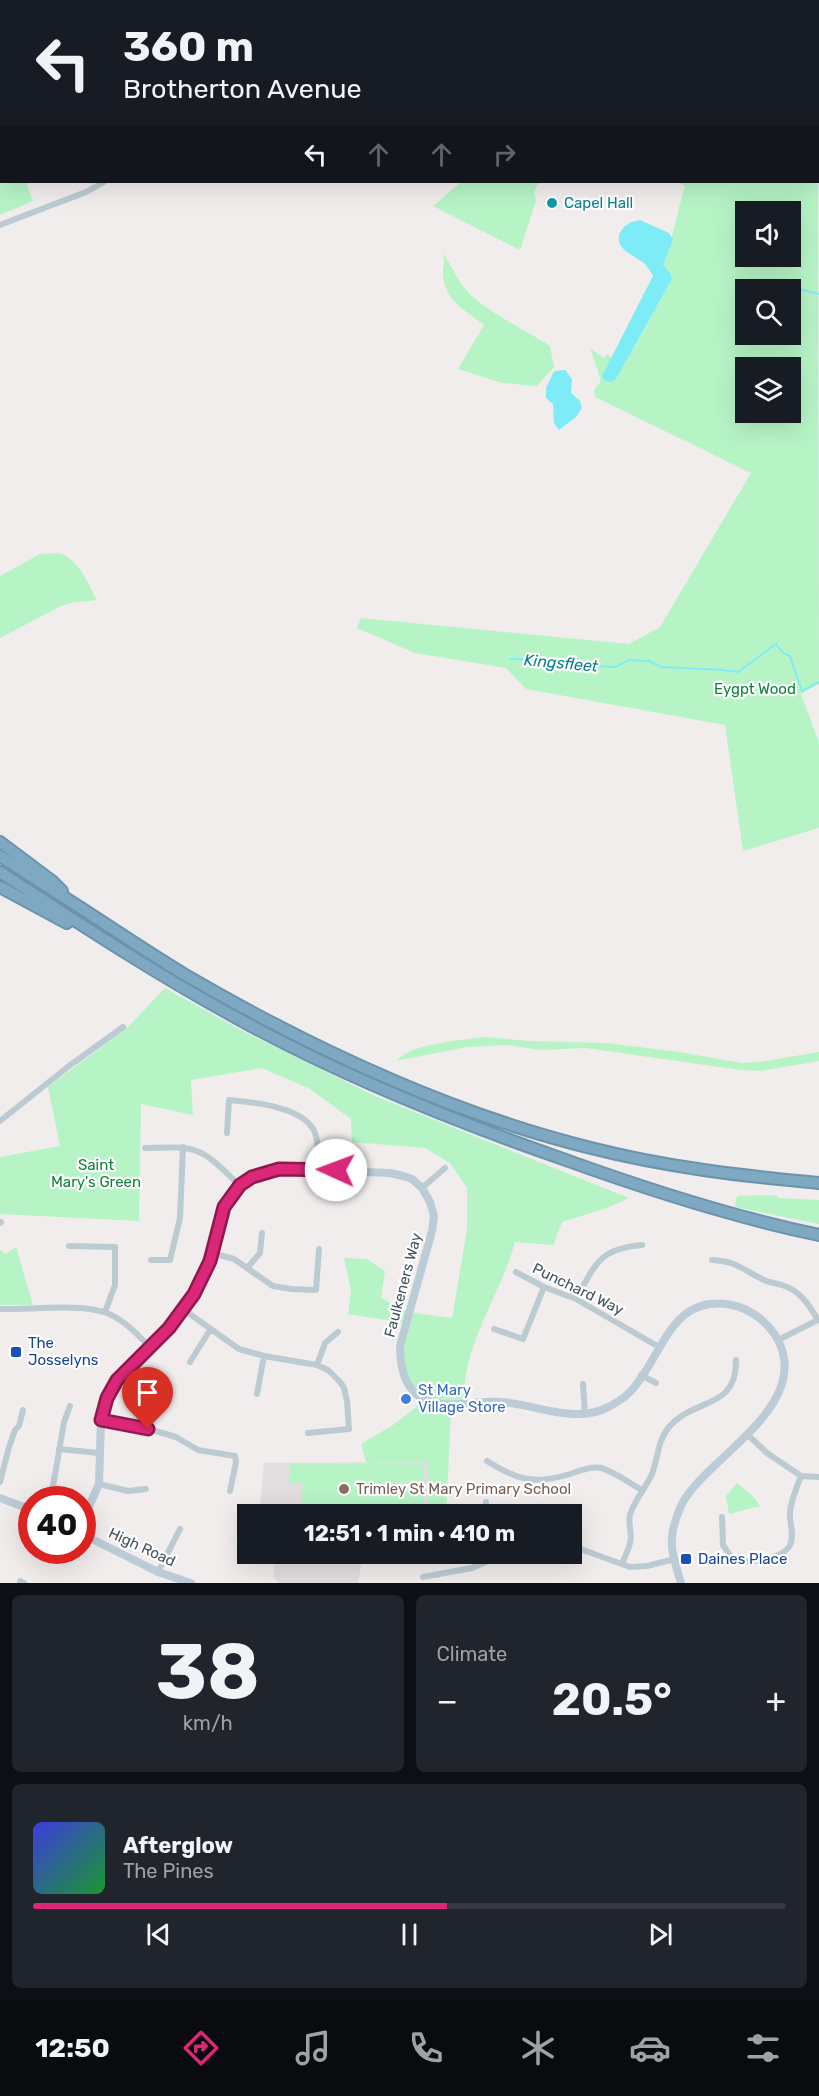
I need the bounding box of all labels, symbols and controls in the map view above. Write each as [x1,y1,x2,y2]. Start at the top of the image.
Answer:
text: 360 m [123,22,254,72]
icon: left [24,24,102,102]
text: Brotherton Avenue [123,73,362,105]
icon: left [299,138,332,171]
icon: ahead [362,138,395,171]
icon: ahead [425,138,458,171]
icon: right [488,138,521,171]
place label: Capel Hall [564,194,633,212]
marker: Capel Hall [545,196,559,210]
map controls [735,201,801,423]
button: sound [735,201,801,267]
button: search [735,279,801,345]
button: layers [735,357,801,423]
water label: Kingsfleet [523,650,600,676]
park label: Eygpt Wood [714,680,796,698]
position arrow [304,1138,368,1202]
park label: Saint Mary's Green [51,1156,141,1191]
street label: Faulkeners Way [380,1231,426,1339]
street label: Punchard Way [529,1259,627,1319]
place label: The Josselyns [28,1334,99,1369]
marker: The Josselyns [9,1345,23,1359]
pin [122,1367,173,1429]
icon: arrive [131,1376,164,1409]
place label: St Mary Village Store [418,1381,506,1416]
marker: St Mary Village Store [399,1392,413,1406]
place label: Trimley St Mary Primary School [356,1480,571,1498]
marker: Trimley St Mary Primary School [337,1482,351,1496]
speed limit sign: 40 [18,1486,96,1564]
text: 12:51 · 1 min · 410 m [304,1520,515,1547]
street label: High Road [106,1524,178,1570]
place label: Daines Place [698,1550,787,1568]
marker: Daines Place [679,1552,693,1566]
text: 38 [156,1625,260,1718]
text: Climate [437,1642,507,1666]
text: 20.5° [552,1673,672,1726]
text: − [437,1681,458,1720]
text: + [765,1681,786,1720]
text: km/h [183,1711,233,1735]
text: Afterglow [123,1832,233,1859]
text: The Pines [123,1859,214,1883]
icon: previous [142,1918,175,1951]
icon: pause [393,1918,426,1951]
icon: next [644,1918,677,1951]
icon: directions [180,2027,222,2069]
icon: music [292,2027,334,2069]
icon: phone [405,2027,447,2069]
icon: climate [517,2027,559,2069]
icon: car [629,2027,671,2069]
icon: filters [742,2027,784,2069]
text: 12:50 [35,2032,110,2064]

